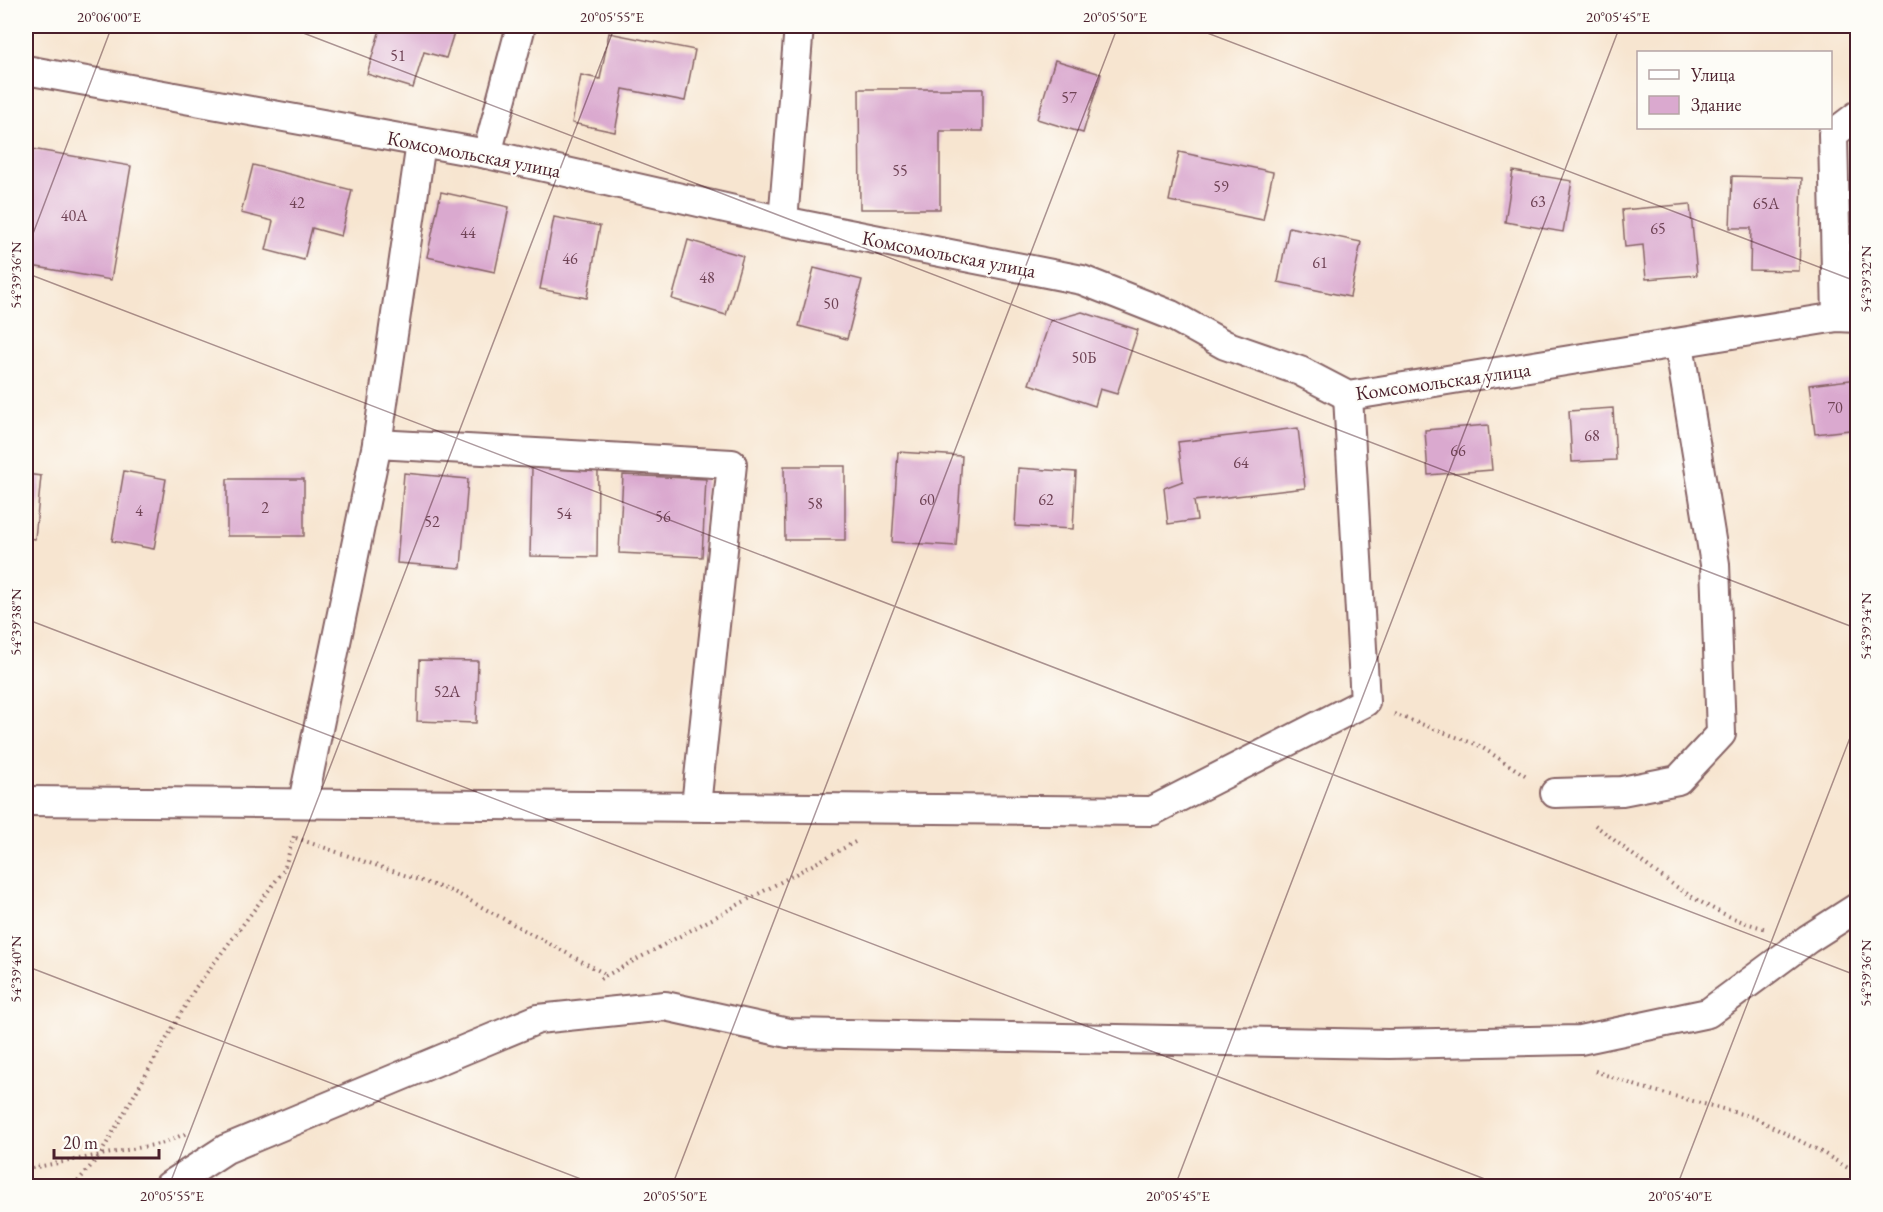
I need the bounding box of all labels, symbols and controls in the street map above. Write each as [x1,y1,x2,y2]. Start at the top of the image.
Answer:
text: 20°06'00"E [77,7,142,26]
text: 20°05'55"E [580,7,645,26]
text: 20°05'50"E [1083,7,1148,26]
text: 20°05'45"E [1586,7,1651,26]
house number: 51 [390,45,406,66]
legend [1637,51,1832,129]
text: Улица [1690,63,1736,86]
house number: 57 [1061,87,1077,108]
text: Здание [1691,93,1741,116]
street label: Комсомольская улица [385,124,563,184]
house number: 55 [892,160,908,181]
house number: 59 [1213,176,1229,197]
house number: 63 [1530,191,1546,212]
house number: 42 [289,192,305,213]
house number: 65А [1753,193,1780,214]
house number: 40А [61,205,88,226]
house number: 65 [1650,218,1666,239]
house number: 44 [460,222,476,243]
street label: Комсомольская улица [860,224,1038,284]
text: 54°39'36"N [6,241,25,309]
text: 54°39'32"N [1856,245,1875,313]
house number: 46 [562,248,578,269]
house number: 61 [1312,252,1328,273]
house number: 48 [699,267,715,288]
house number: 50 [823,293,839,314]
house number: 50Б [1072,347,1096,368]
street label: Комсомольская улица [1354,356,1532,406]
house number: 70 [1827,397,1843,418]
house number: 68 [1584,425,1600,446]
house number: 66 [1450,440,1466,461]
house number: 64 [1233,452,1249,473]
house number: 60 [919,489,935,510]
house number: 62 [1038,489,1054,510]
house number: 58 [807,493,823,514]
house number: 2 [261,497,269,518]
house number: 4 [135,500,143,521]
house number: 54 [556,503,572,524]
house number: 56 [655,506,671,527]
house number: 52 [424,511,440,532]
text: 54°39'38"N [6,588,25,656]
text: 54°39'34"N [1856,592,1875,660]
house number: 52А [434,681,461,702]
text: 54°39'40"N [6,935,25,1003]
text: 54°39'36"N [1856,939,1875,1007]
scale bar [54,1122,159,1160]
text: 20 m [63,1131,98,1154]
text: 20°05'55"E [140,1186,205,1205]
text: 20°05'50"E [643,1186,708,1205]
text: 20°05'45"E [1146,1186,1211,1205]
text: 20°05'40"E [1648,1186,1713,1205]

